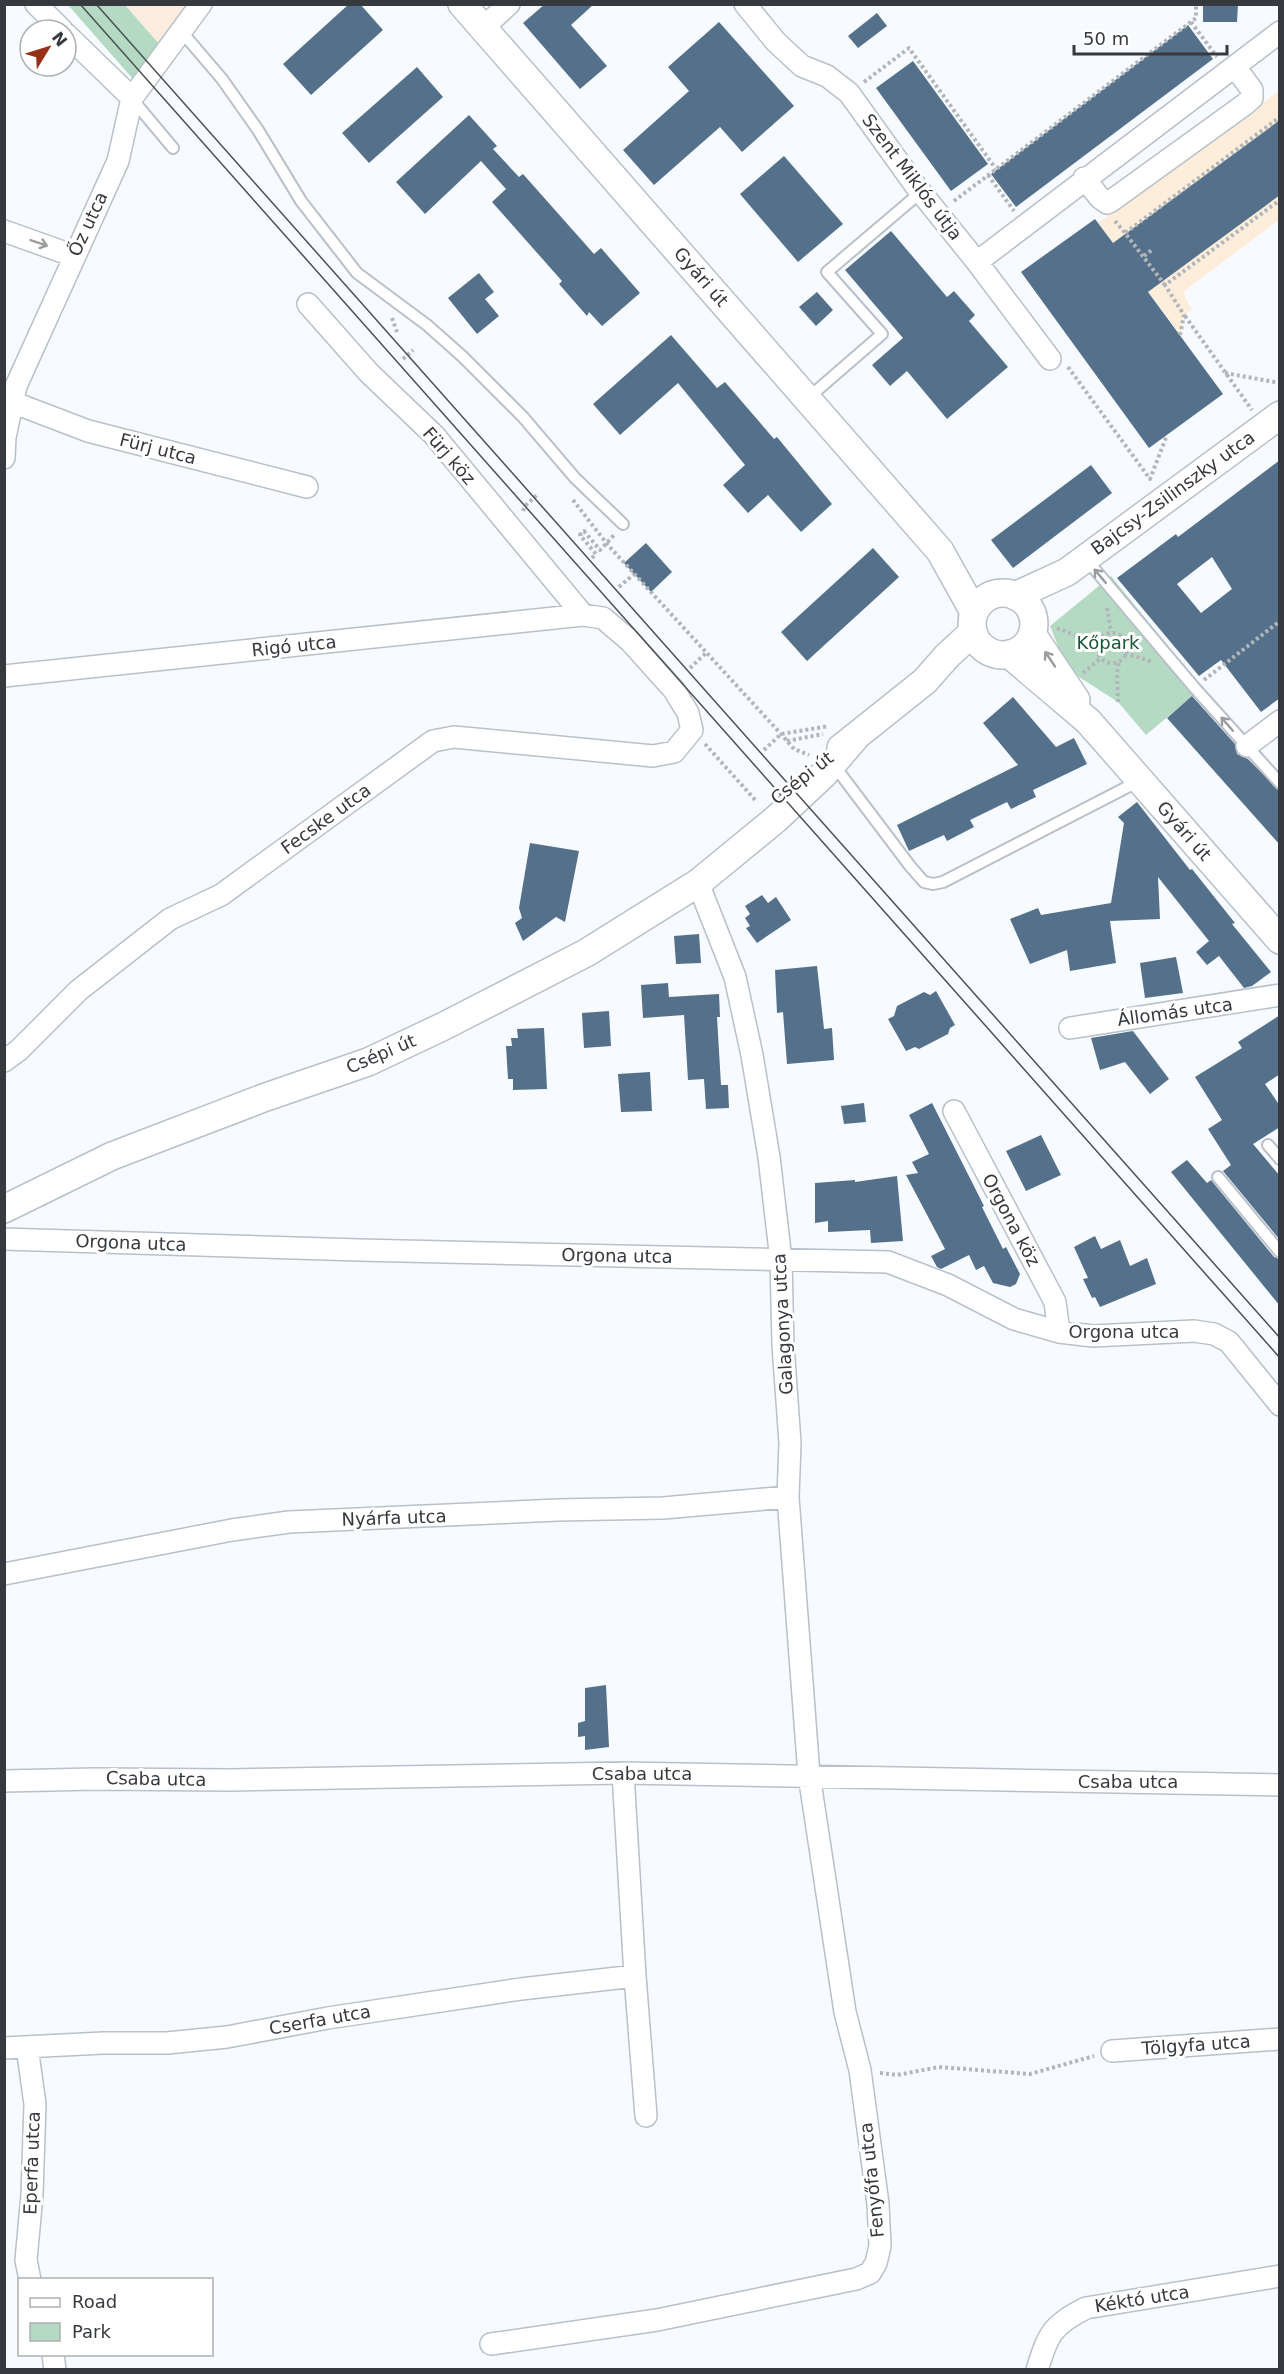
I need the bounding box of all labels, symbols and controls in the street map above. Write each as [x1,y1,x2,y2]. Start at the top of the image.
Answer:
north arrow [18,18,78,78]
scale bar [1074,18,1227,56]
text: N [48,28,71,50]
text: 50 m [1083,28,1129,49]
street label: Szent Miklós útja [858,109,967,244]
street label: Őz utca [64,188,112,259]
one-way arrow [29,239,48,250]
street label: Gyári út [670,243,733,311]
street label: Fürj köz [419,423,480,489]
street label: Bajcsy-Zsilinszky utca [1087,426,1259,559]
street label: Fürj utca [118,429,199,468]
one-way arrow [1093,569,1107,584]
street label: Rigó utca [251,631,337,660]
park label: Kőpark [1076,632,1140,653]
one-way arrow [1044,651,1056,668]
one-way arrow [1220,717,1234,732]
street label: Csépi út [766,747,837,809]
street label: Fecske utca [277,779,375,858]
street label: Gyári út [1153,797,1216,865]
street label: Állomás utca [1116,993,1234,1030]
street label: Csépi út [343,1029,419,1078]
street label: Orgona köz [978,1170,1045,1270]
street label: Orgona utca [75,1230,187,1255]
street label: Orgona utca [561,1244,673,1267]
street label: Galagonya utca [768,1253,797,1395]
street label: Orgona utca [1068,1321,1180,1342]
street label: Nyárfa utca [341,1505,447,1530]
street label: Csaba utca [592,1763,692,1784]
street label: Csaba utca [106,1767,206,1790]
street label: Csaba utca [1078,1771,1178,1792]
street label: Cserfa utca [267,2000,372,2039]
street label: Tölgyfa utca [1140,2030,1251,2059]
street label: Eperfa utca [19,2111,44,2215]
street label: Fenyőfa utca [855,2121,888,2239]
legend [18,2278,213,2356]
street label: Kéktó utca [1093,2281,1191,2316]
text: Road [72,2291,117,2312]
text: Park [72,2321,111,2342]

